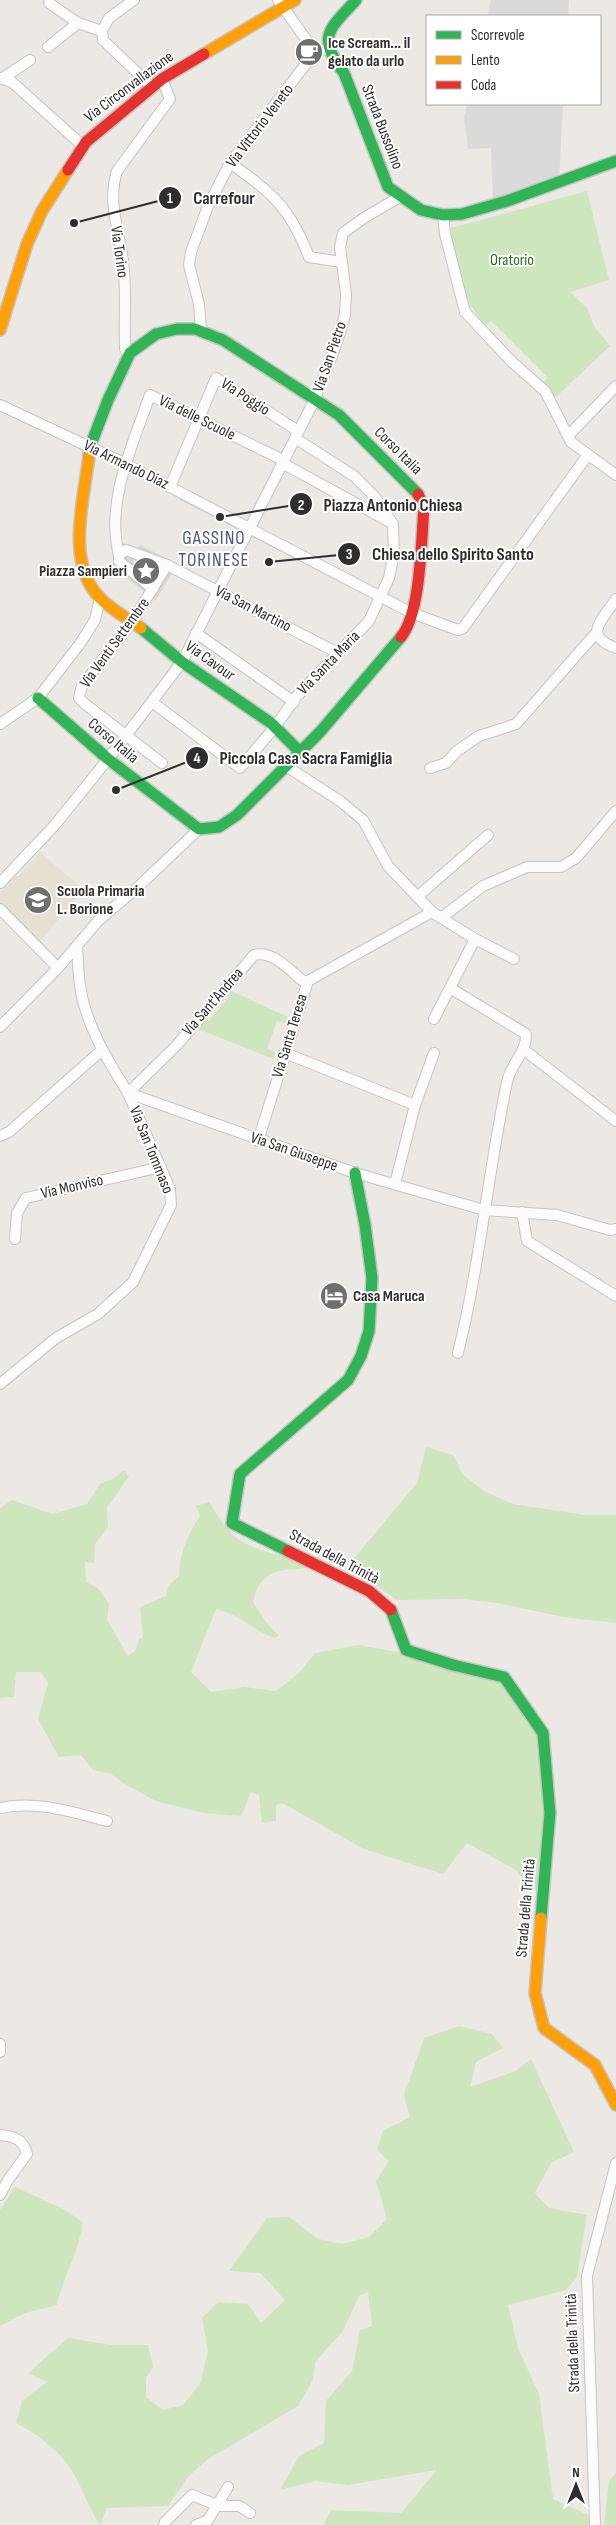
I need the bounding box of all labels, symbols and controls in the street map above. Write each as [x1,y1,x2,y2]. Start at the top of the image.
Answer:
legend [426,15,601,105]
text: Scorrevole [471,26,525,45]
place label: Ice Scream... il gelato da urlo [328,34,410,71]
cafe icon: Ice Scream... il gelato da urlo [294,37,324,67]
street label: Via Circonvallazione [81,47,177,127]
text: Lento [471,51,500,70]
text: Coda [471,76,497,95]
street label: Via Vittorio Veneto [222,80,298,172]
street label: Strada Bussolino [357,82,407,172]
callout: Carrefour [158,182,265,215]
text: Carrefour [193,188,255,209]
text: 1 [167,189,173,208]
street label: Via Torino [106,225,132,279]
park label: Oratorio [490,251,534,270]
street label: Via San Pietro [309,319,351,395]
street label: Via Poggio [217,374,273,420]
street label: Via delle Scuole [156,391,238,445]
street label: Corso Italia [370,423,426,479]
street label: Via Armando Diaz [80,436,172,494]
callout: Piazza Antonio Chiesa [288,488,472,521]
text: Piazza Antonio Chiesa [324,495,462,516]
text: 2 [298,496,304,515]
district label: GASSINO TORINESE [179,527,249,572]
callout: Chiesa dello Spirito Santo [337,537,544,570]
text: Chiesa dello Spirito Santo [372,544,534,565]
text: 3 [346,545,353,564]
place icon: Piazza Sampieri [131,556,161,586]
place label: Piazza Sampieri [39,562,127,581]
street label: Via San Martino [212,582,294,636]
street label: Via Venti Settembre [76,594,154,692]
street label: Via Santa Maria [294,627,364,699]
street label: Via Cavour [181,637,239,685]
street label: Corso Italia [84,714,142,768]
callout: Piccola Casa Sacra Famiglia [184,741,402,774]
text: Piccola Casa Sacra Famiglia [220,748,392,769]
text: 4 [194,749,201,768]
place label: Scuola Primaria L. Borione [57,882,145,919]
school or university icon: Scuola Primaria L. Borione [23,885,53,915]
street label: Via Sant'Andrea [178,964,248,1040]
street label: Via Santa Teresa [268,992,312,1080]
street label: Via San Tommaso [125,1104,177,1196]
street label: Via San Giuseppe [248,1128,340,1176]
street label: Via Monviso [39,1171,105,1203]
hotel icon: Casa Maruca [319,1281,349,1311]
place label: Casa Maruca [353,1287,425,1306]
street label: Strada della Trinità [286,1525,382,1589]
street label: Strada della Trinità [512,1858,540,1958]
street label: Strada della Trinità [562,2293,584,2393]
north arrow [551,2460,601,2510]
text: N [572,2464,580,2481]

